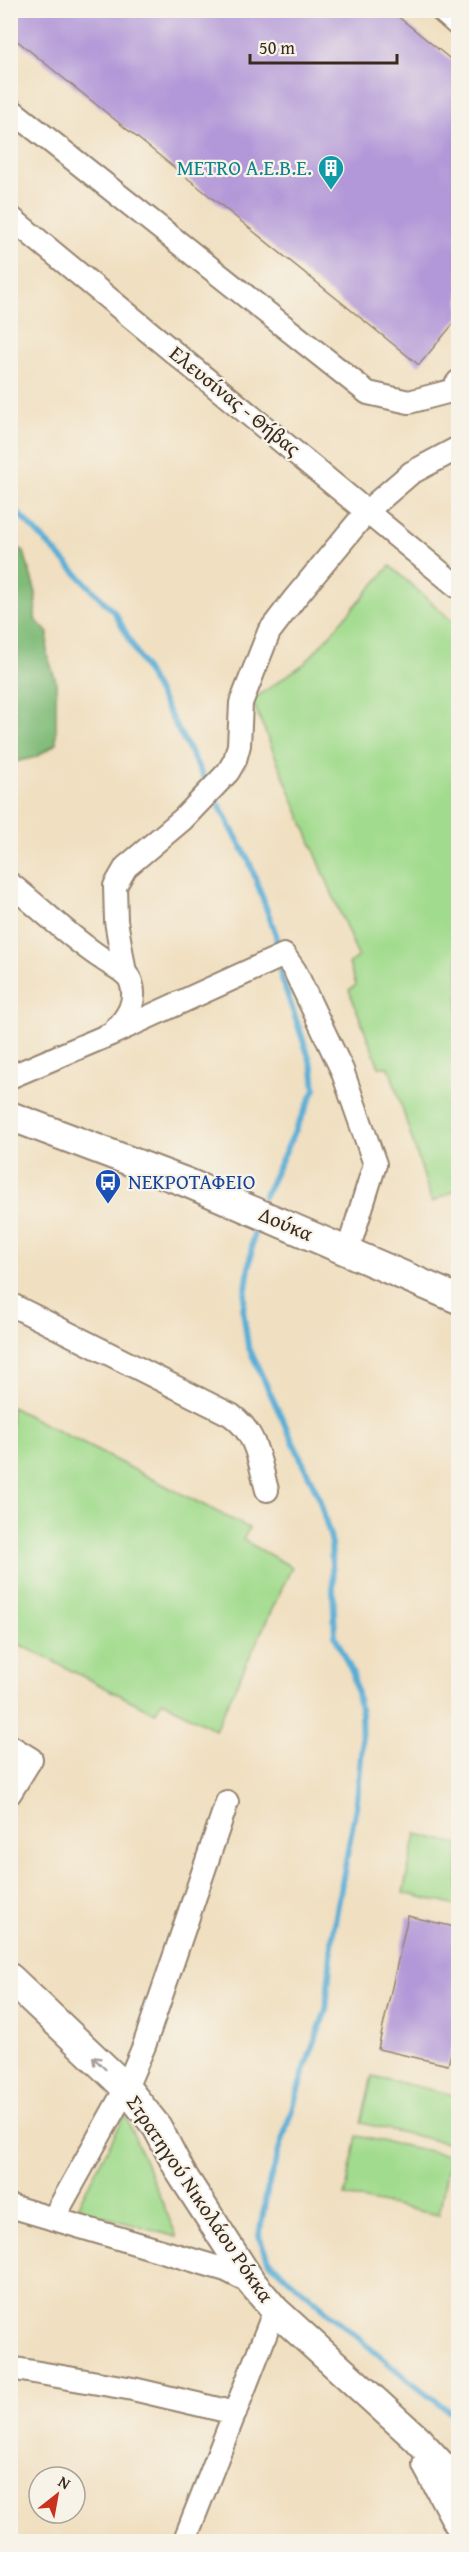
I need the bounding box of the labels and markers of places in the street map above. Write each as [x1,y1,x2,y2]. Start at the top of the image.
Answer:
place label: METRO Α.Ε.Β.Ε. [177,152,312,183]
building icon: METRO Α.Ε.Β.Ε. [316,153,346,191]
place label: ΝΕΚΡΟΤΑΦΕΙΟ [128,1166,256,1197]
bus stop icon: ΝΕΚΡΟΤΑΦΕΙΟ [93,1167,123,1205]

